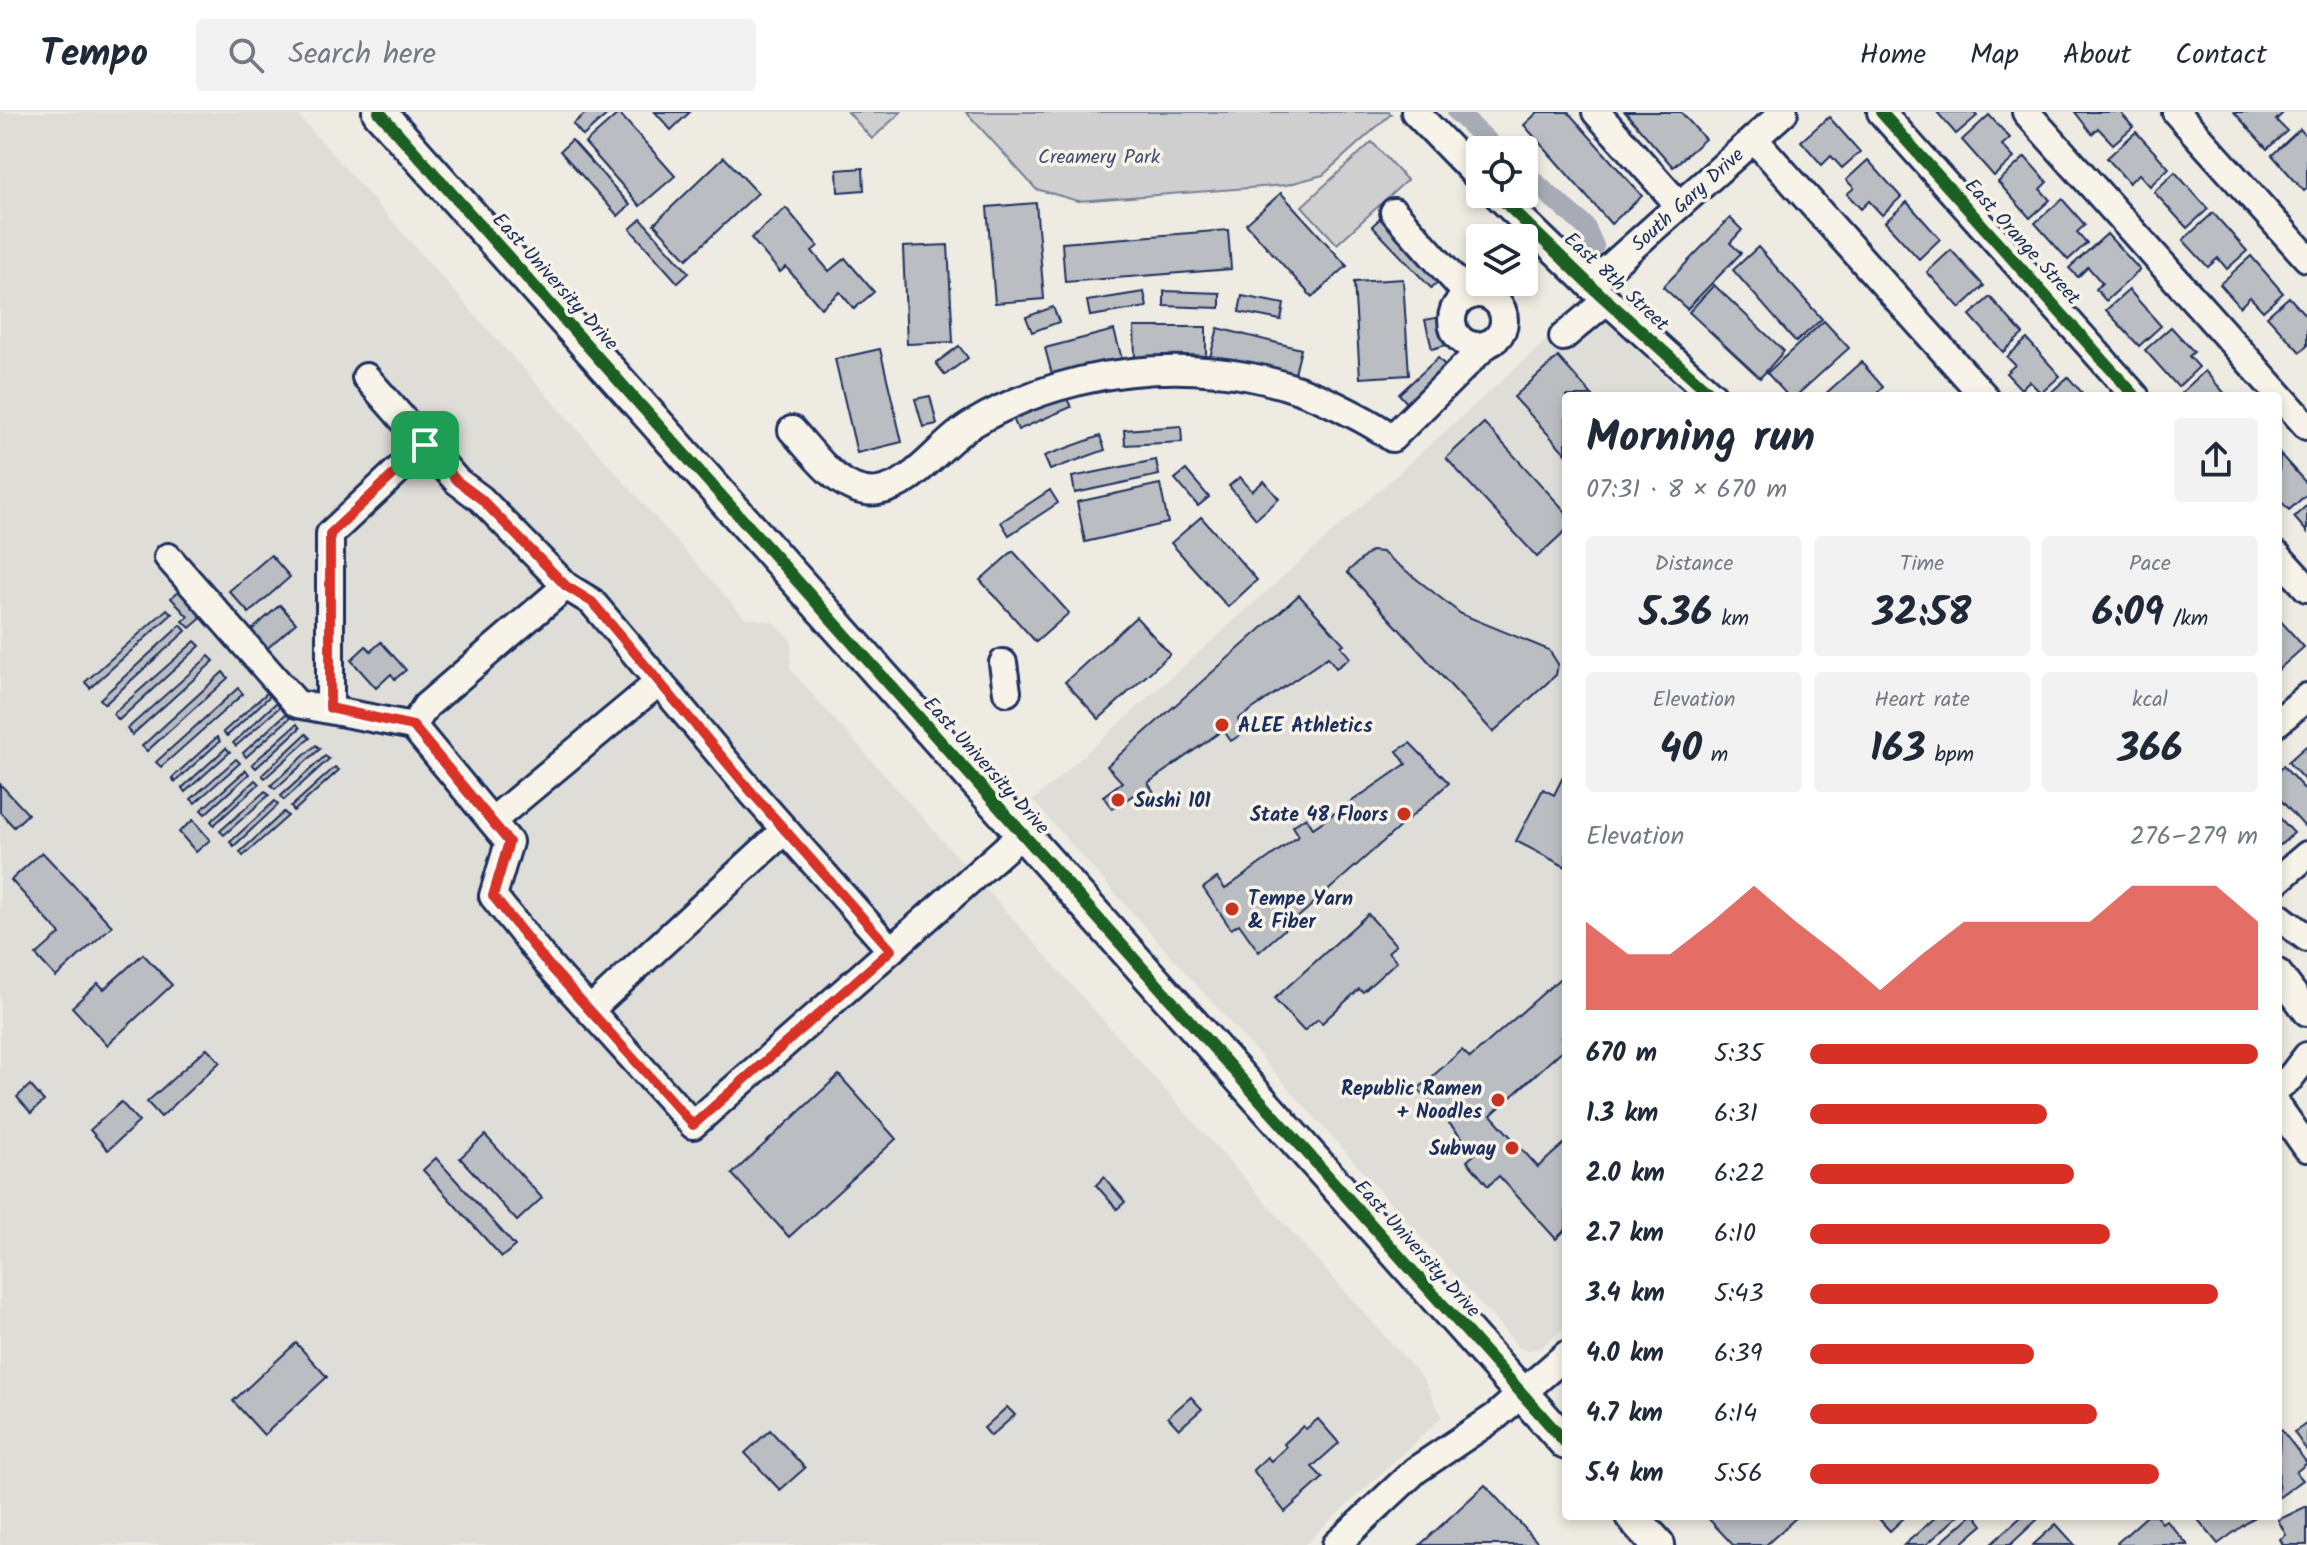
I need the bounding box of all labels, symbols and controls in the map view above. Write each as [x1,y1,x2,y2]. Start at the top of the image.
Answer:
search box [196,19,756,91]
text: Tempo [40,25,148,85]
text: Search here [288,31,436,79]
icon: search [224,33,268,77]
text: Home [1860,33,1926,78]
text: Map [1970,33,2019,78]
text: About [2063,33,2131,78]
text: Contact [2175,33,2267,78]
map controls [1466,136,1538,296]
button: locate [1466,136,1538,208]
street label: South Gary Drive [1624,141,1752,260]
park label: Creamery Park [1038,142,1161,174]
street label: East Orange Street [1956,172,2088,313]
street label: East University Drive [483,206,626,359]
button: layers [1466,224,1538,296]
street label: East 8th Street [1556,225,1676,340]
text: Morning run [1586,404,1815,474]
pin [391,411,459,479]
button: share [2174,418,2258,502]
icon: arrive [403,423,447,467]
text: 07:31 · 8 × 670 m [1586,469,1787,511]
text: Distance [1654,547,1734,582]
text: Time [1900,547,1944,582]
text: Pace [2129,547,2171,582]
text: 5.36 [1639,582,1712,646]
text: 32:58 [1873,582,1971,646]
text: 6:09 [2092,582,2164,646]
text: km [1712,602,1749,637]
text: /km [2164,602,2208,637]
text: Elevation [1652,683,1736,718]
text: Heart rate [1874,683,1970,718]
text: kcal [2132,683,2168,718]
street label: East University Drive [914,690,1057,843]
place label: ALEE Athletics [1238,711,1373,743]
marker: ALEE Athletics [1213,716,1231,734]
text: 40 [1660,718,1702,782]
text: 163 [1870,718,1926,782]
text: 366 [2117,718,2183,782]
text: m [1702,738,1728,773]
text: bpm [1926,738,1974,773]
place label: Sushi 101 [1134,786,1211,818]
marker: Sushi 101 [1109,791,1127,809]
place label: State 48 Floors [1250,800,1389,832]
marker: State 48 Floors [1395,805,1413,823]
text: Elevation [1586,816,1684,858]
text: 276–279 m [2130,816,2258,858]
place label: Tempe Yarn & Fiber [1248,884,1353,939]
marker: Tempe Yarn & Fiber [1223,900,1241,918]
text: 670 m [1586,1033,1657,1075]
text: 5:35 [1714,1033,1763,1075]
place label: Republic Ramen + Noodles [1341,1074,1483,1129]
marker: Republic Ramen + Noodles [1489,1091,1507,1109]
text: 1.3 km [1586,1093,1658,1135]
text: 6:31 [1714,1093,1758,1135]
place label: Subway [1429,1134,1497,1166]
marker: Subway [1503,1139,1521,1157]
text: 2.0 km [1586,1153,1665,1195]
text: 6:22 [1714,1153,1765,1195]
street label: East University Drive [1345,1173,1488,1326]
text: 2.7 km [1586,1213,1664,1255]
text: 6:10 [1714,1213,1756,1255]
text: 3.4 km [1586,1273,1665,1315]
text: 5:43 [1714,1273,1764,1315]
text: 4.0 km [1586,1333,1664,1375]
text: 6:39 [1714,1333,1762,1375]
text: 4.7 km [1586,1393,1663,1435]
text: 6:14 [1714,1393,1757,1435]
text: 5.4 km [1586,1453,1664,1495]
text: 5:56 [1714,1453,1763,1495]

